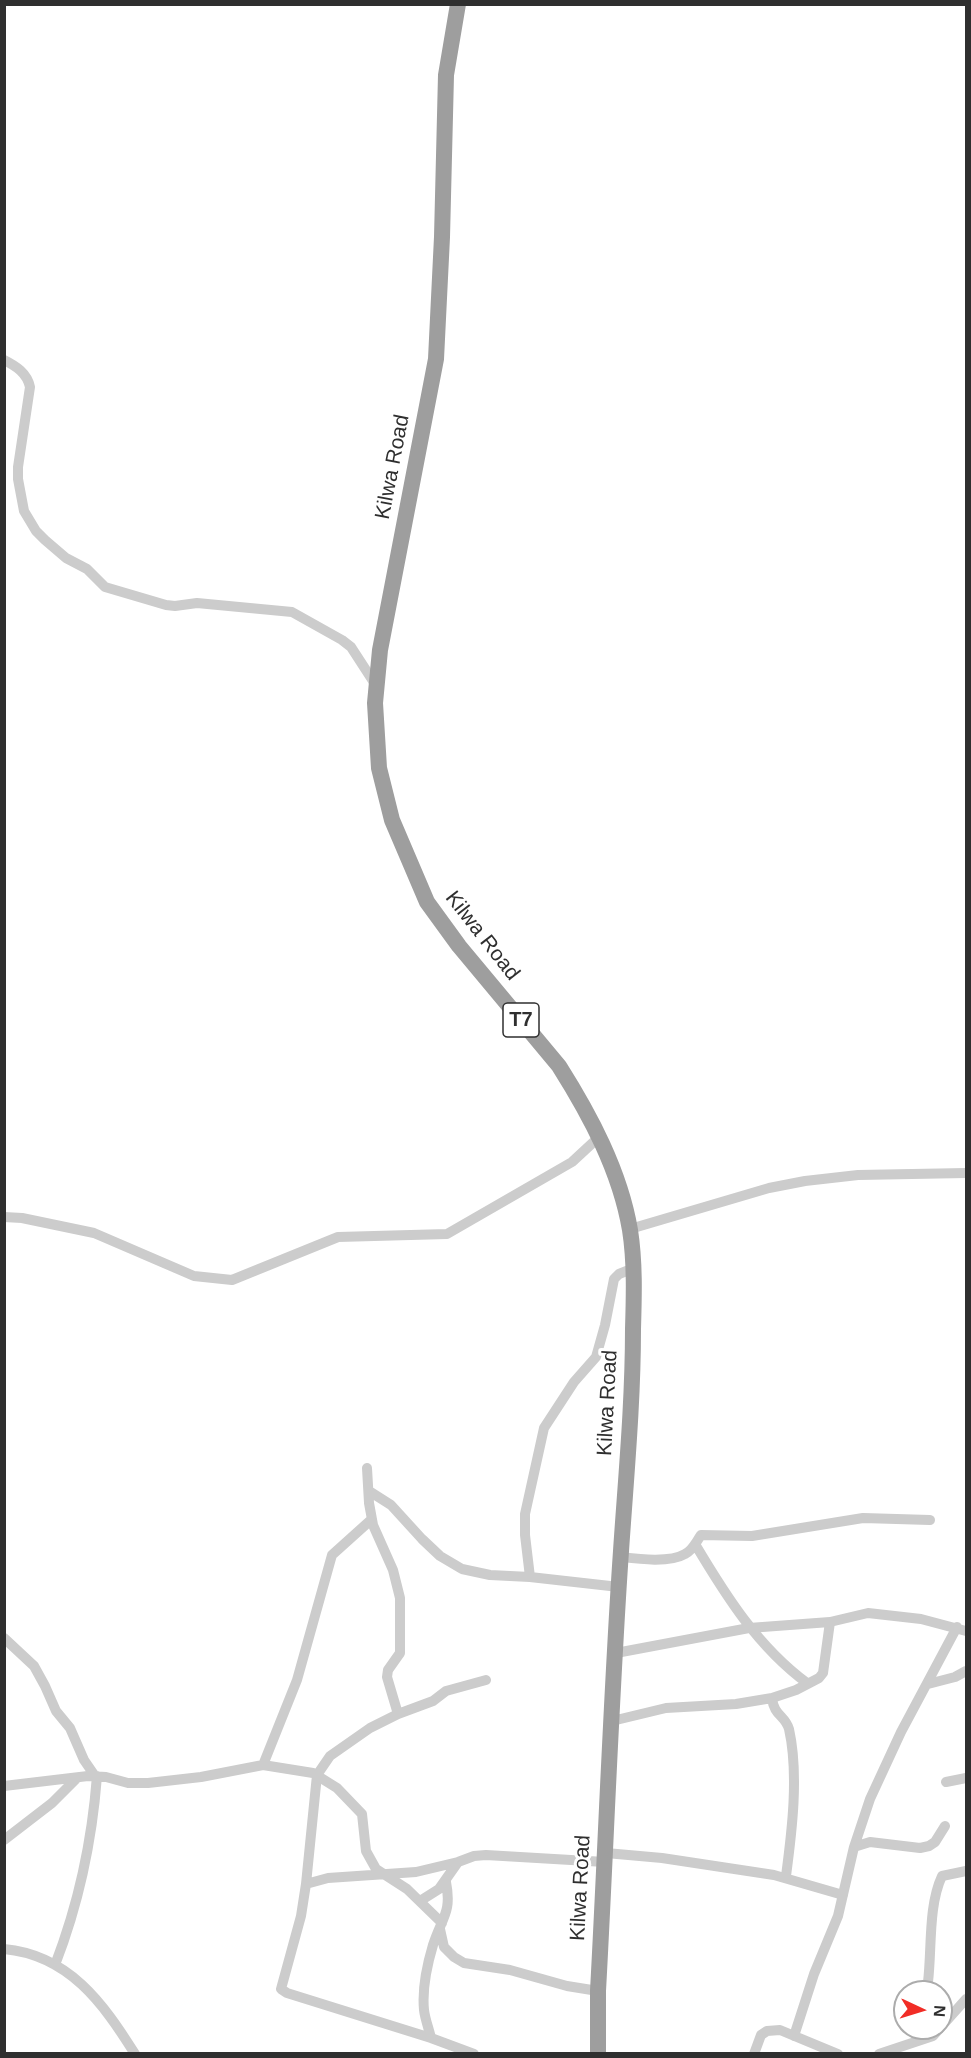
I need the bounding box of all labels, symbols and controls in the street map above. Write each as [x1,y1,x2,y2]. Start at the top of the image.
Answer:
street label: Kilwa Road [370,412,416,522]
street label: Kilwa Road [439,886,525,986]
road number: T7 [503,1003,539,1037]
street label: Kilwa Road [593,1349,623,1457]
street label: Kilwa Road [566,1834,596,1942]
north arrow [893,1980,953,2040]
text: N [931,2005,948,2018]

